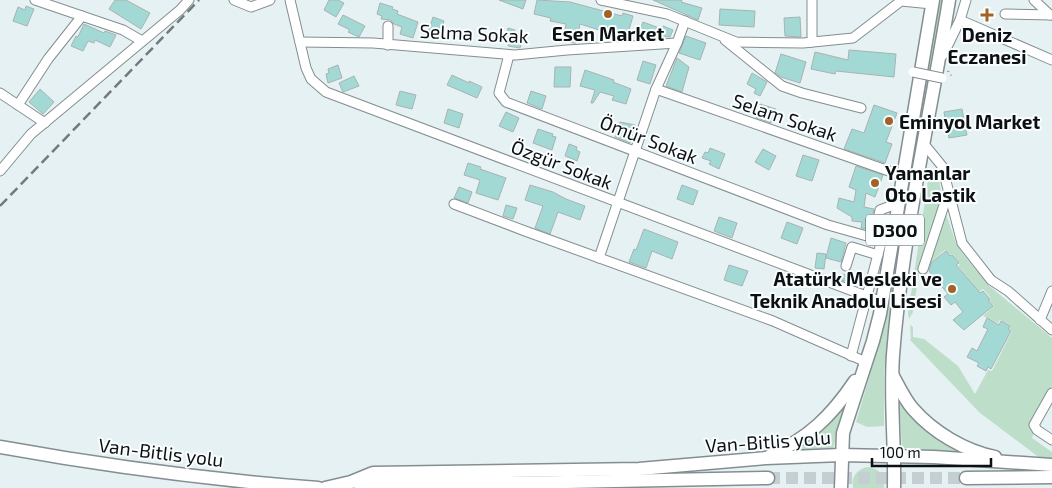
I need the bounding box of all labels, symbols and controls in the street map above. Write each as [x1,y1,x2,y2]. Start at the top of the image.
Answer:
marker: Esen Market [602,8,614,20]
marker: Deniz Eczanesi [981,9,993,21]
street label: Selma Sokak [419,19,529,47]
place label: Esen Market [552,22,664,45]
place label: Deniz Eczanesi [948,23,1026,68]
street label: Selam Sokak [730,88,841,146]
street label: Ömür Sokak [597,110,701,168]
place label: Eminyol Market [899,110,1040,134]
marker: Eminyol Market [883,115,895,127]
street label: Özgür Sokak [508,134,616,194]
place label: Yamanlar Oto Lastik [885,161,976,206]
marker: Yamanlar Oto Lastik [869,177,881,189]
road number: D300 [866,214,924,246]
place label: Atatürk Mesleki ve Teknik Anadolu Lisesi [750,267,942,312]
marker: Atatürk Mesleki ve Teknik Anadolu Lisesi [946,283,958,295]
street label: Van-Bitlis yolu [704,425,832,457]
street label: Van-Bitlis yolu [97,433,225,471]
scale bar [872,436,991,468]
text: 100 m [880,443,921,461]

